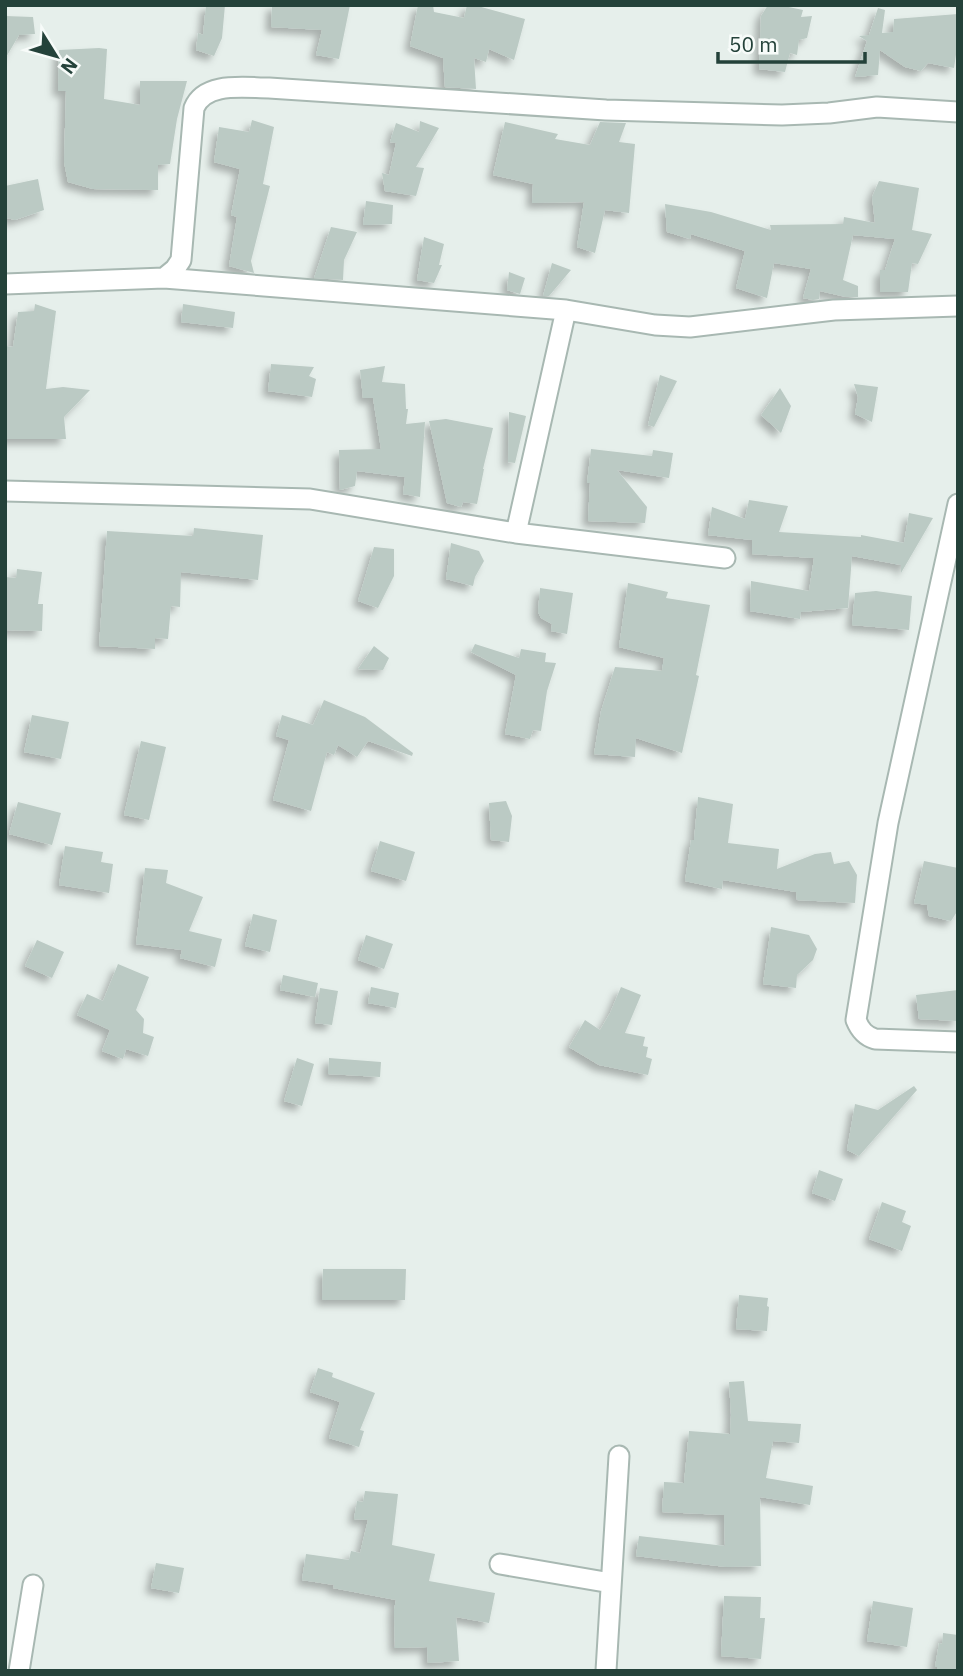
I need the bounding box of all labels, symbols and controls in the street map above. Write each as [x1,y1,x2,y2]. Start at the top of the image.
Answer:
north arrow [21,21,91,91]
scale bar [718,21,865,65]
text: 50 m [729,30,778,58]
text: N [56,54,83,79]

